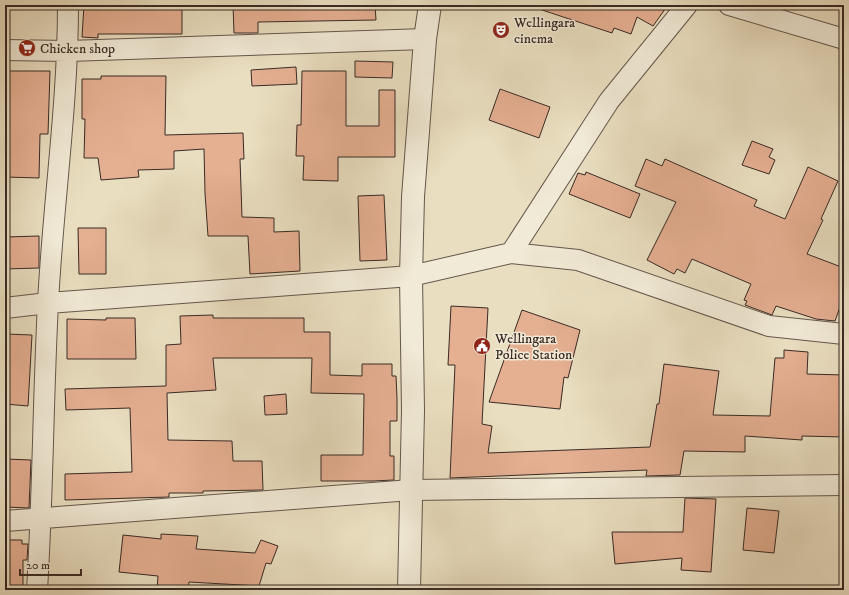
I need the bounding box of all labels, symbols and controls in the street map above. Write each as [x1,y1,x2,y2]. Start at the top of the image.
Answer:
place label: Wellingara cinema [513,14,575,48]
theatre icon: Wellingara cinema [491,20,511,40]
supermarket icon: Chicken shop [17,38,37,58]
place label: Chicken shop [40,40,115,58]
place label: Wellingara Police Station [494,330,573,364]
public building icon: Wellingara Police Station [472,336,492,356]
scale bar [20,551,81,577]
text: 20 m [26,558,50,573]

